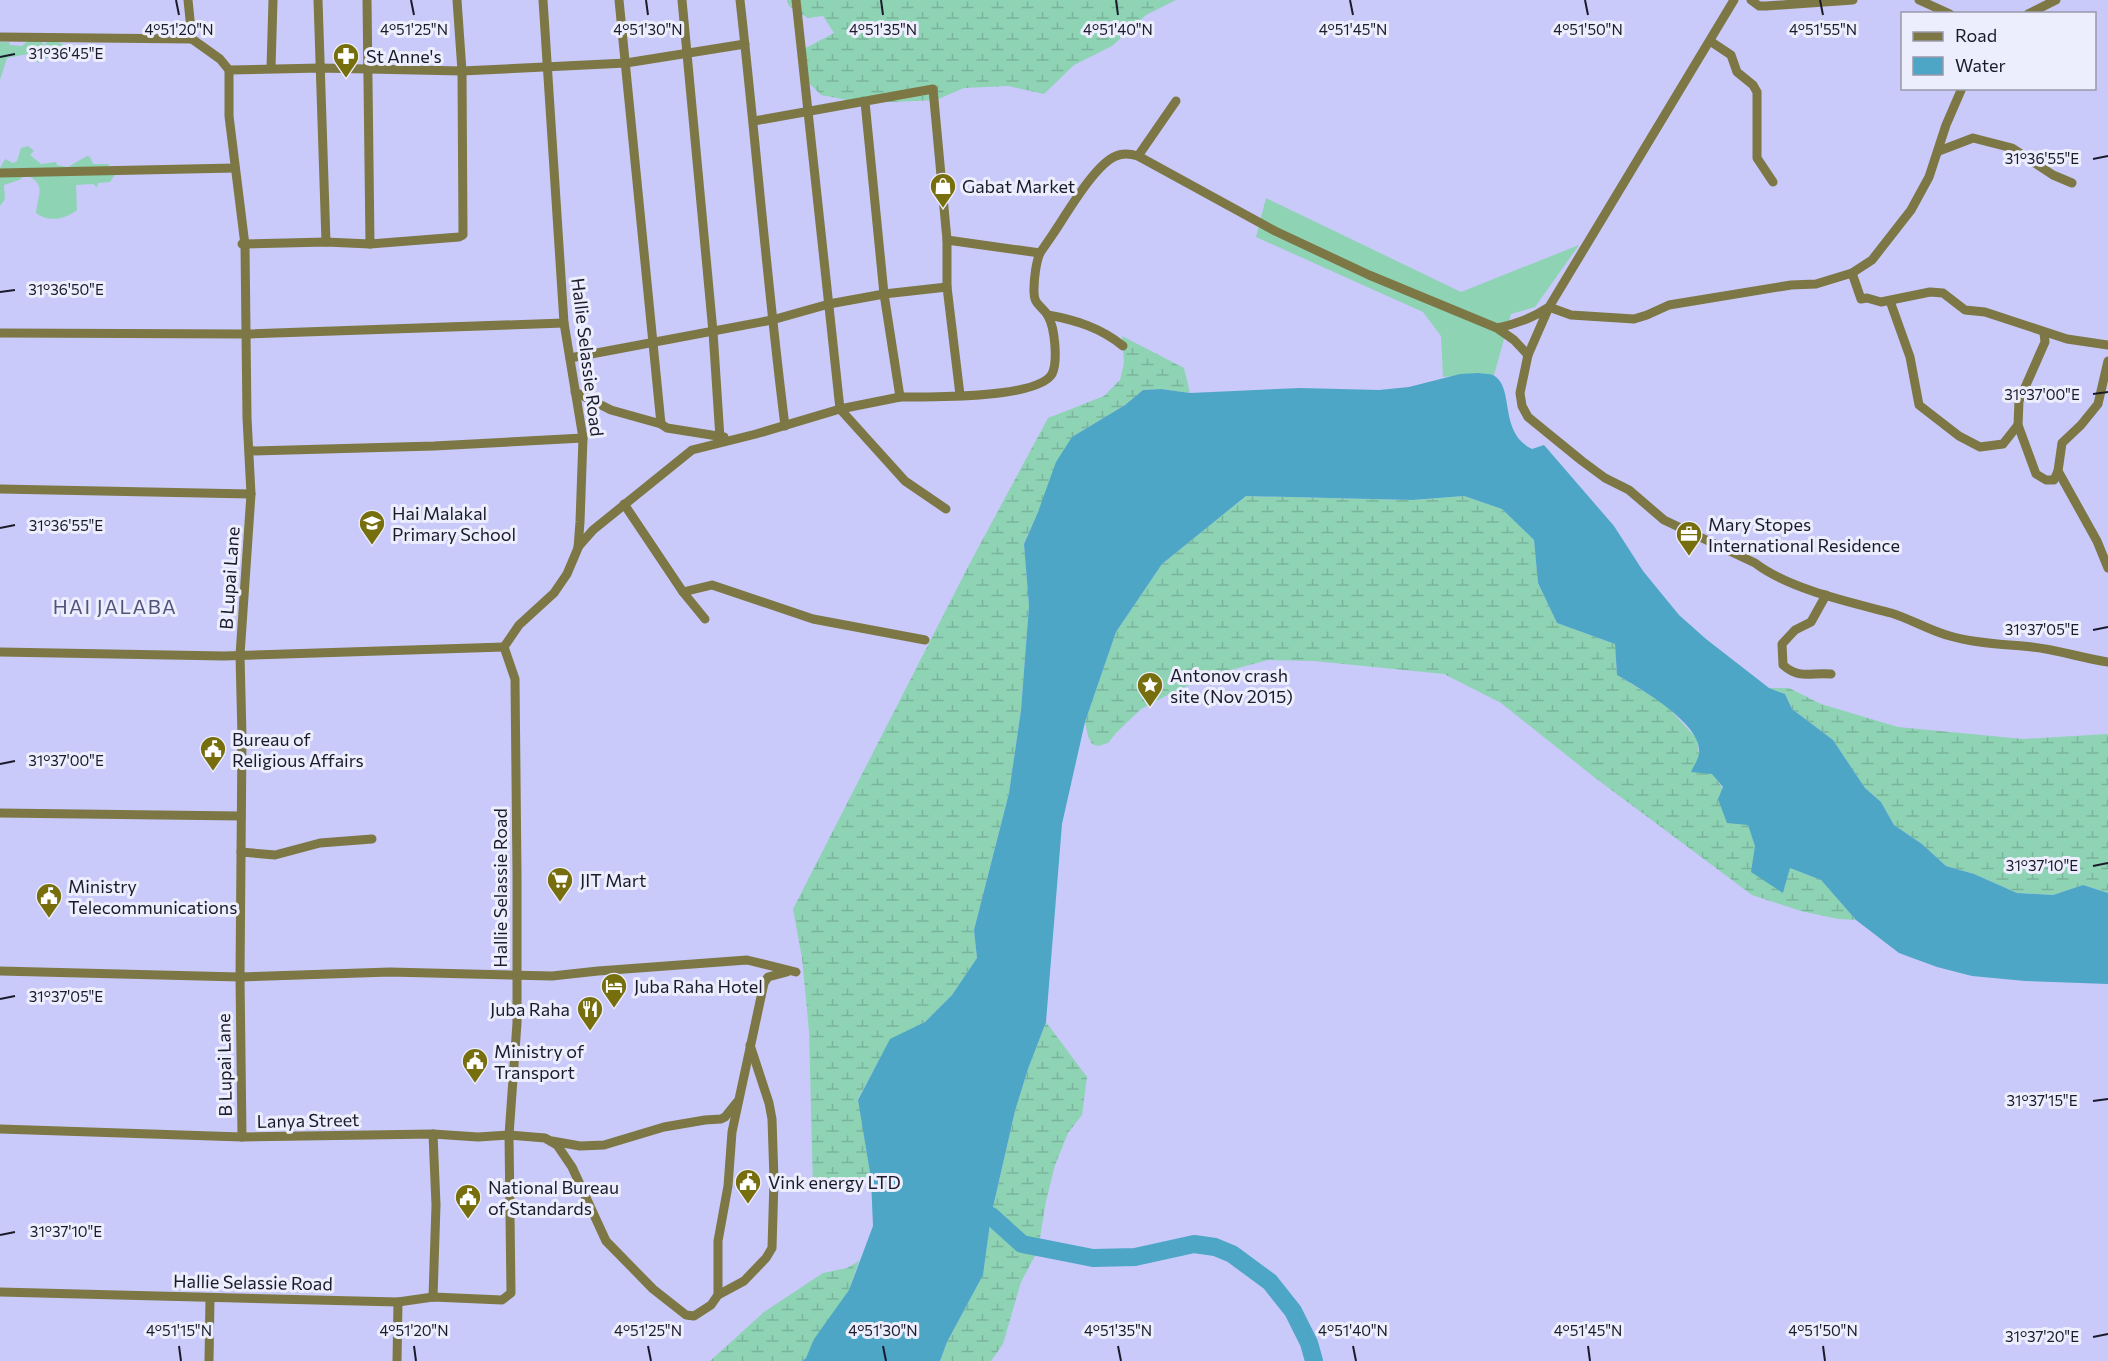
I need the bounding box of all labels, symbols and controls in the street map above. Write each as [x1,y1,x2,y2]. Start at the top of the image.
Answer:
legend [1901,12,2096,90]
text: 4°51'20"N [144,20,214,38]
text: 4°51'25"N [380,20,448,38]
text: 4°51'30"N [613,20,683,38]
text: 4°51'35"N [849,20,917,38]
text: 4°51'40"N [1083,20,1153,38]
text: 4°51'45"N [1319,20,1387,38]
text: 4°51'50"N [1553,20,1623,38]
text: 4°51'55"N [1789,20,1857,38]
text: Road [1955,24,1997,46]
pharmacy icon: St Anne's [331,41,361,79]
text: 31°36'45"E [29,44,104,62]
place label: St Anne's [366,45,442,67]
text: Water [1955,54,2006,76]
text: 31°36'55"E [2005,149,2079,167]
shop icon: Gabat Market [928,171,958,209]
place label: Gabat Market [962,175,1075,197]
street label: Hallie Selassie Road [567,276,609,438]
text: 31°36'50"E [28,280,104,298]
text: 31°37'00"E [2004,385,2080,403]
place label: Hai Malakal Primary School [392,502,516,545]
school or university icon: Hai Malakal Primary School [357,508,387,546]
place label: Mary Stopes International Residence [1708,513,1900,556]
text: 31°36'55"E [29,516,103,534]
office icon: Mary Stopes International Residence [1674,519,1704,557]
street label: B Lupai Lane [214,526,244,630]
district label: HAI JALABA [53,594,177,618]
text: 31°37'05"E [2005,620,2079,638]
place label: Antonov crash site (Nov 2015) [1170,664,1293,707]
place icon: Antonov crash site (Nov 2015) [1135,670,1165,708]
place label: Bureau of Religious Affairs [232,728,364,771]
public building icon: Bureau of Religious Affairs [198,734,228,772]
text: 31°37'00"E [28,751,104,769]
street label: Hallie Selassie Road [489,808,511,968]
text: 31°37'10"E [2006,856,2078,874]
supermarket icon: JIT Mart [545,865,575,903]
place label: JIT Mart [580,869,646,891]
place label: Ministry Telecommunications [68,875,237,918]
public building icon: Ministry Telecommunications [34,881,64,919]
hotel icon: Juba Raha Hotel [599,971,629,1009]
place label: Juba Raha Hotel [634,975,763,997]
text: 31°37'05"E [29,987,103,1005]
restaurant icon: Juba Raha [575,994,605,1032]
place label: Juba Raha [490,998,570,1020]
street label: B Lupai Lane [212,1013,236,1117]
place label: Ministry of Transport [494,1040,585,1083]
public building icon: Ministry of Transport [460,1046,490,1084]
text: 31°37'15"E [2006,1091,2078,1109]
street label: Lanya Street [256,1108,360,1132]
public building icon: Vink energy LTD [733,1167,763,1205]
place label: Vink energy LTD [768,1171,901,1193]
place label: National Bureau of Standards [488,1176,619,1219]
public building icon: National Bureau of Standards [453,1182,483,1220]
text: 31°37'10"E [30,1222,102,1240]
street label: Hallie Selassie Road [173,1270,333,1294]
text: 4°51'15"N [146,1321,212,1339]
text: 4°51'20"N [379,1321,449,1339]
text: 4°51'25"N [614,1321,682,1339]
text: 4°51'30"N [848,1321,918,1339]
text: 4°51'35"N [1084,1321,1152,1339]
text: 4°51'40"N [1318,1321,1388,1339]
text: 4°51'45"N [1554,1321,1622,1339]
text: 4°51'50"N [1788,1321,1858,1339]
text: 31°37'20"E [2005,1327,2079,1345]

